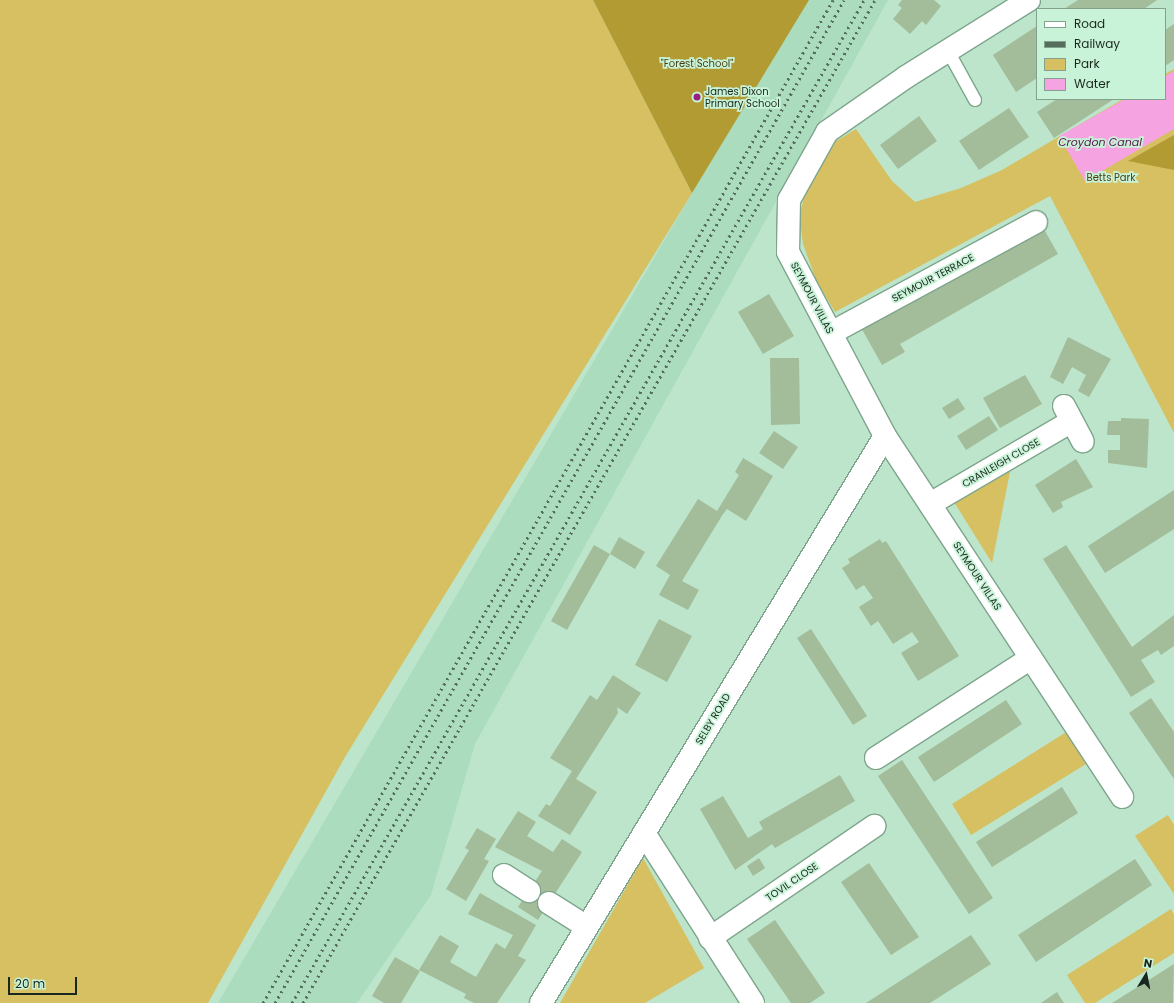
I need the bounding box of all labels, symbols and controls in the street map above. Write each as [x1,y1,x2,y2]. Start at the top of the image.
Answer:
legend [1036,8,1166,100]
text: Road [1074,15,1105,32]
text: Railway [1074,35,1120,52]
text: Park [1074,55,1100,72]
park label: "Forest School" [661,58,733,70]
text: Water [1074,75,1110,92]
place label: James Dixon Primary School [705,85,780,108]
marker: James Dixon Primary School [692,92,702,102]
water label: Croydon Canal [1058,135,1142,149]
park label: Betts Park [1087,172,1135,184]
street label: SEYMOUR TERRACE [890,251,976,305]
street label: SEYMOUR VILLAS [788,260,836,336]
street label: CRANLEIGH CLOSE [960,436,1042,490]
street label: SEYMOUR VILLAS [950,539,1004,613]
street label: SELBY ROAD [693,691,733,747]
street label: TOVIL CLOSE [764,860,820,904]
north arrow [1126,955,1166,995]
text: N [1143,955,1154,972]
scale bar [10,969,79,995]
text: 20 m [15,975,45,992]

